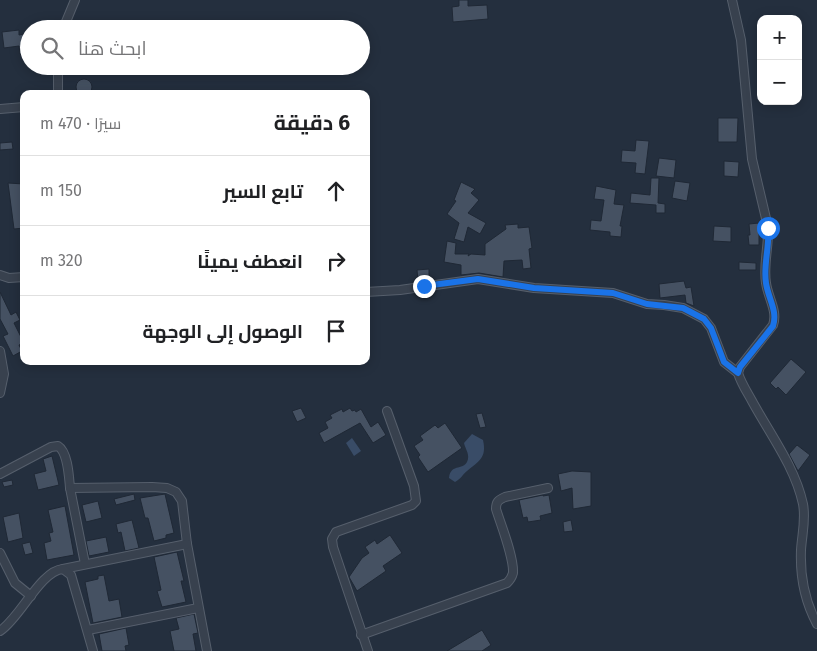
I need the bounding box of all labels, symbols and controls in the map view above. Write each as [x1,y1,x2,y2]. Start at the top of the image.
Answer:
map controls [757,15,802,105]
button: + [757,15,802,60]
search box [20,20,370,75]
icon: search [38,34,66,62]
text: ابحث هنا [78,37,147,60]
button: − [757,60,802,105]
text: 6 دقيقة [274,110,350,136]
text: سيرًا · 470 m [40,114,121,133]
icon: ahead [322,177,350,205]
text: تابع السير [223,180,303,203]
text: 150 m [40,181,82,200]
route start [757,217,780,240]
icon: right [322,247,350,275]
text: انعطف يمينًا [197,250,303,273]
text: 320 m [40,251,83,270]
route end [413,275,436,298]
icon: arrive [322,317,350,345]
text: الوصول إلى الوجهة [143,320,303,343]

